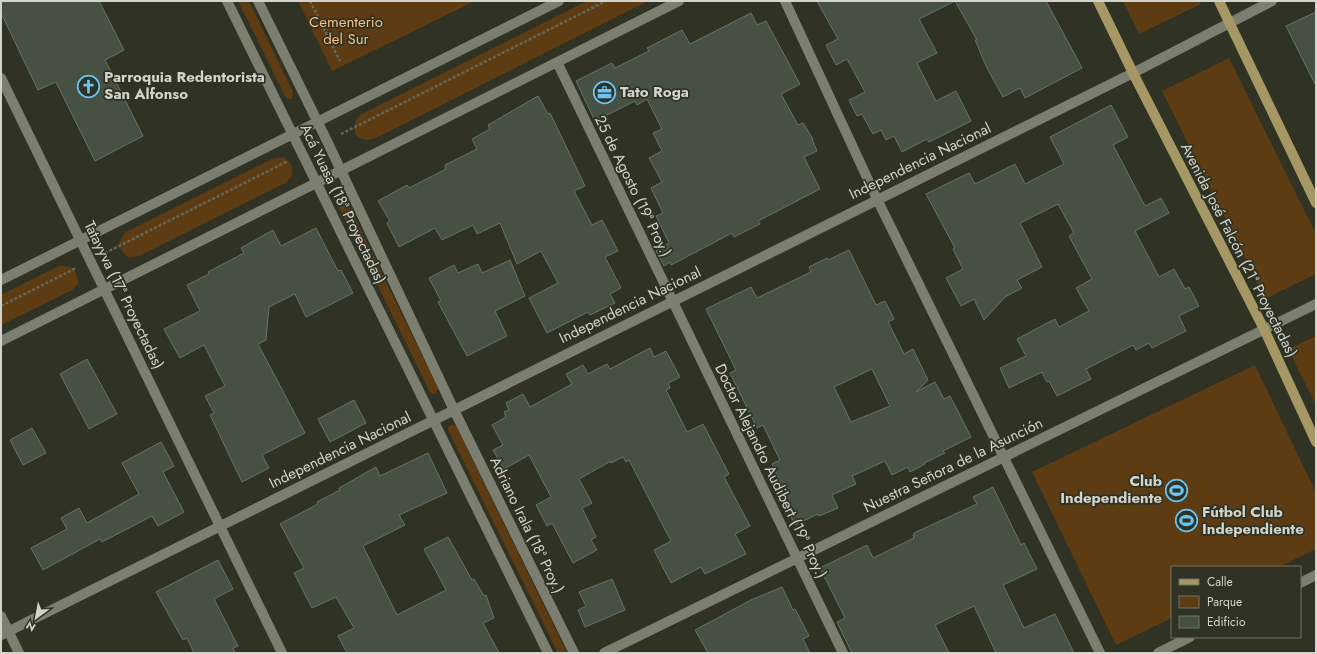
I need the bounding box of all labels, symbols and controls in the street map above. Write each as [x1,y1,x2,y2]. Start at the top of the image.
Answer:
park label: Cementerio del Sur [309,11,383,50]
place label: Parroquia Redentorista San Alfonso [104,66,265,105]
church icon: Parroquia Redentorista San Alfonso [75,73,101,99]
office icon: Tato Roga [591,79,617,105]
place label: Tato Roga [620,81,689,103]
street label: 25 de Agosto (19ª Proy.) [589,112,677,260]
street label: Independencia Nacional [845,117,995,205]
street label: Acá Yuasa (18ª Proyectadas) [295,120,391,288]
street label: Avenida José Falcón (21ª Proyectadas) [1175,139,1303,361]
street label: Tatayyva (17ª Proyectadas) [78,217,170,373]
street label: Independencia Nacional [555,261,705,349]
street label: Doctor Alejandro Audibert (19ª Proy.) [709,360,833,582]
street label: Independencia Nacional [265,406,415,494]
street label: Nuestra Señora de la Asunción [859,412,1047,518]
street label: Adriano Irala (18ª Proy.) [484,453,570,597]
place label: Club Independiente [1060,470,1162,509]
sports icon: Club Independiente [1164,477,1190,503]
place label: Fútbol Club Independiente [1202,501,1304,540]
sports icon: Fútbol Club Independiente [1173,508,1199,534]
legend [1171,566,1301,638]
text: Calle [1207,573,1233,591]
text: Parque [1207,593,1242,611]
north arrow [16,598,56,638]
text: Edificio [1207,613,1246,631]
text: N [23,617,39,636]

